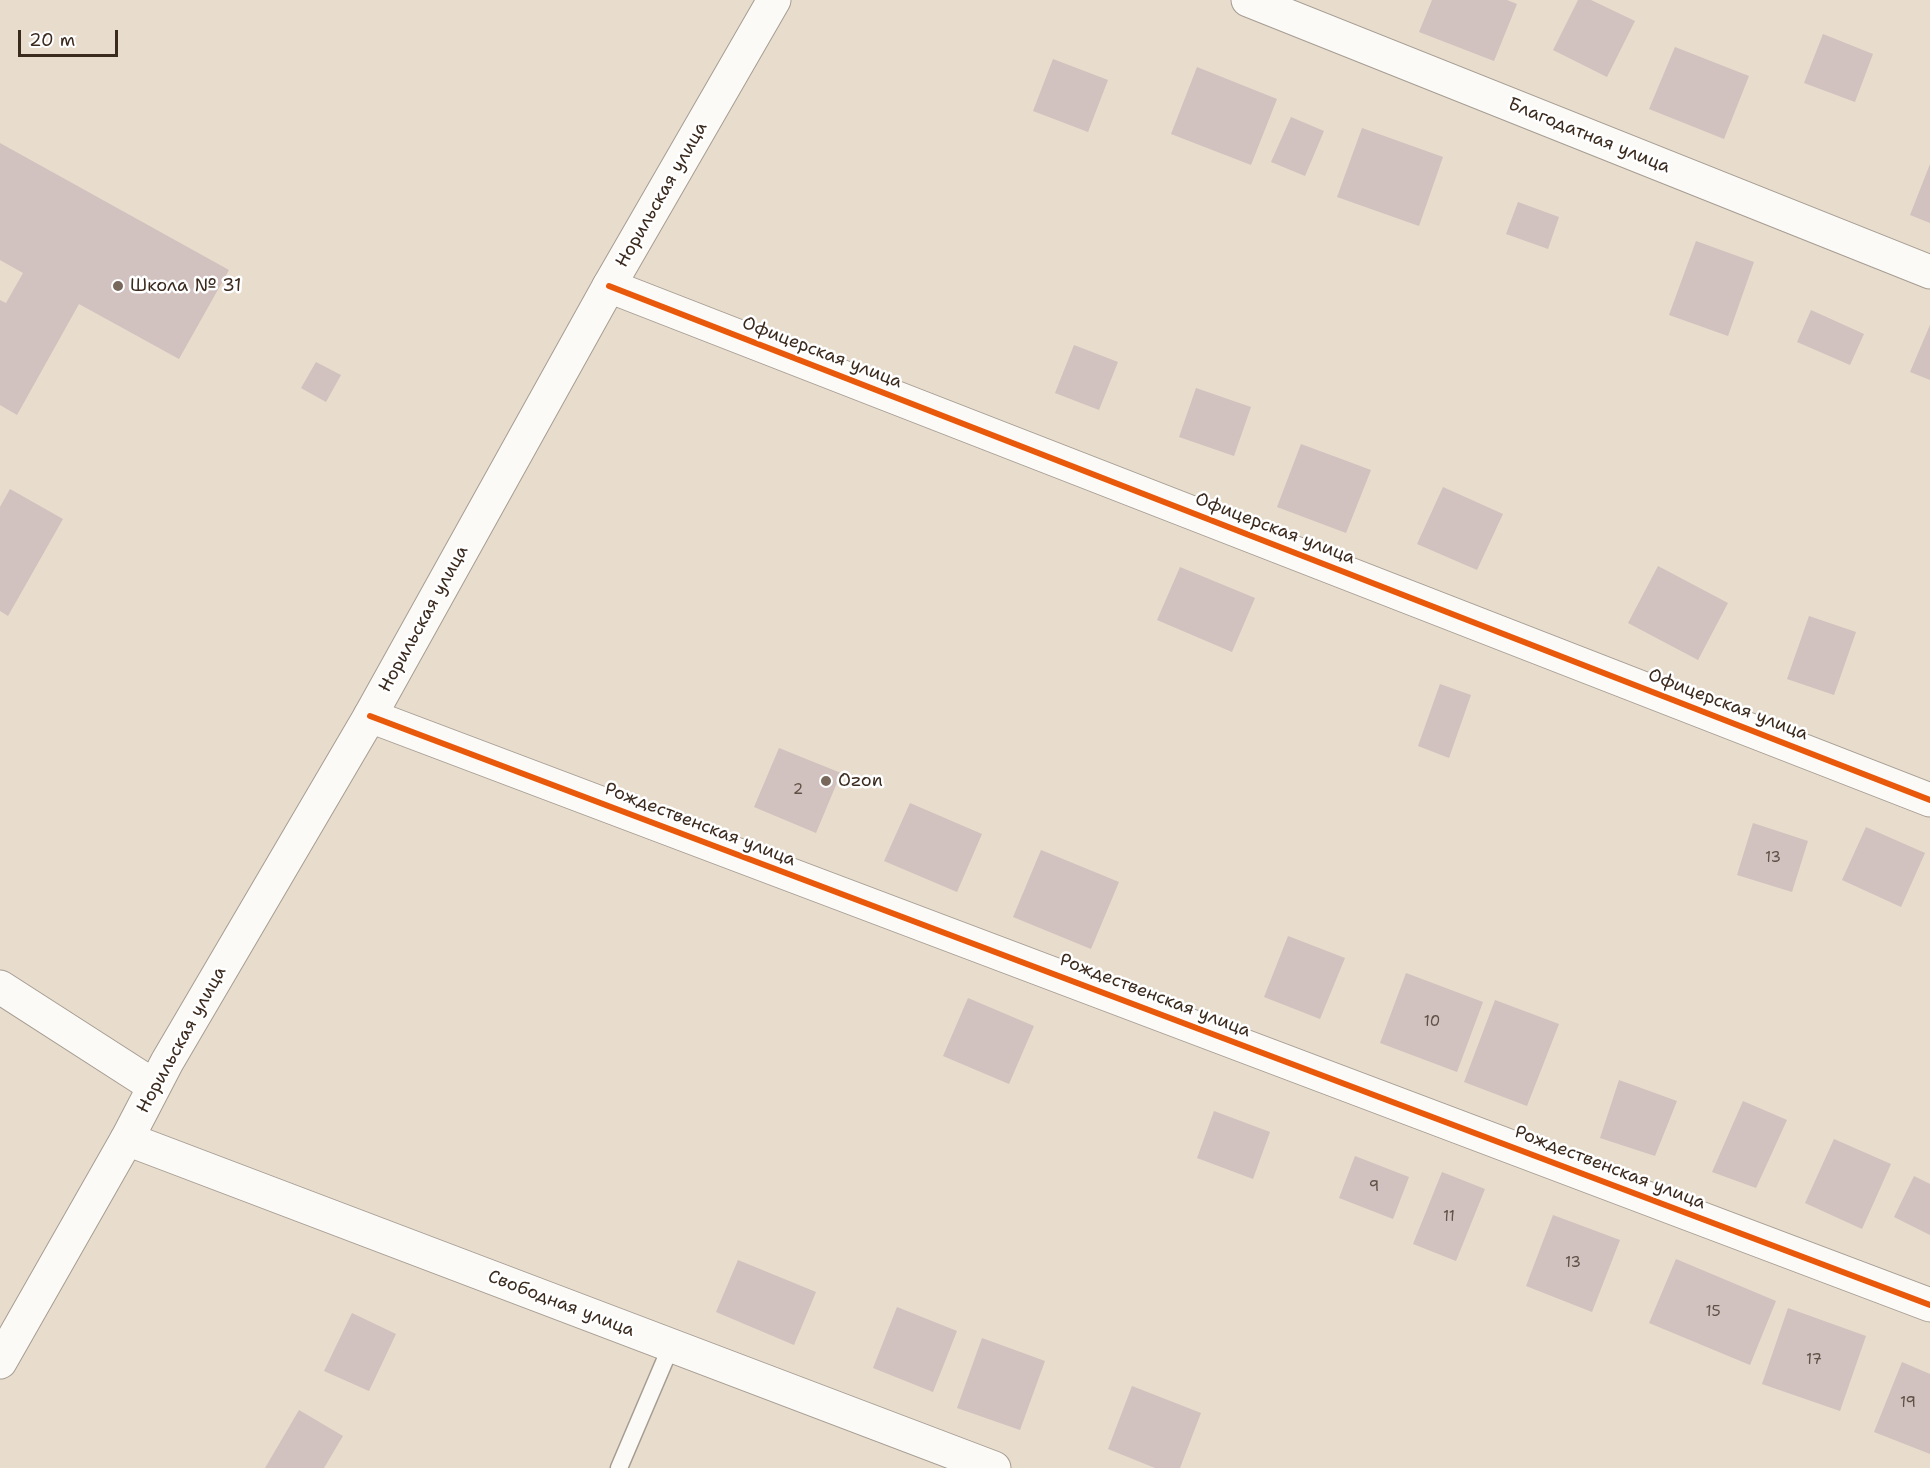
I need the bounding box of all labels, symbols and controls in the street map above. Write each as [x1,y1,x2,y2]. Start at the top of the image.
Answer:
scale bar [21,18,122,56]
text: 20 m [29,28,75,52]
street label: Благодатная улица [1505,94,1673,178]
street label: Норильская улица [612,118,712,272]
place label: Школа № 31 [130,275,241,297]
marker: Школа № 31 [111,279,125,293]
street label: Офицерская улица [739,312,905,394]
street label: Офицерская улица [1192,488,1358,570]
street label: Норильская улица [375,542,473,696]
street label: Офицерская улица [1645,664,1811,746]
place label: Ozon [838,770,883,792]
marker: Ozon [819,774,833,788]
street label: Рождественская улица [601,779,799,871]
house number: 2 [793,781,803,799]
house number: 13 [1765,849,1781,867]
street label: Рождественская улица [1056,950,1254,1042]
street label: Норильская улица [133,963,231,1117]
house number: 10 [1424,1013,1440,1031]
street label: Рождественская улица [1511,1122,1709,1214]
house number: 9 [1369,1178,1379,1196]
house number: 11 [1443,1208,1455,1226]
house number: 13 [1565,1254,1581,1272]
street label: Свободная улица [484,1266,638,1342]
house number: 15 [1705,1303,1721,1321]
house number: 17 [1806,1351,1822,1369]
house number: 19 [1900,1394,1916,1412]

